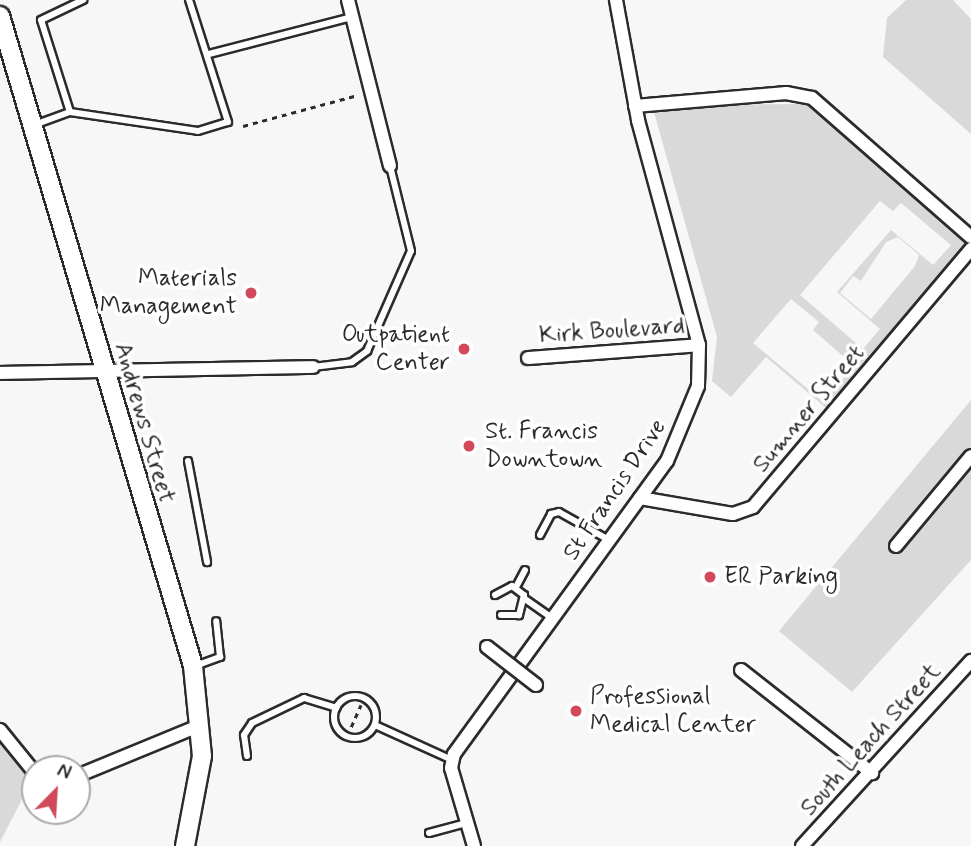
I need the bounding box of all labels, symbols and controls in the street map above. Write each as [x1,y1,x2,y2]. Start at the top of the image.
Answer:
place label: Materials Management [100,265,237,321]
marker: Materials Management [243,285,259,301]
street label: Kirk Boulevard [538,312,686,350]
place label: Outpatient Center [342,321,450,377]
street label: Sumner Street [746,338,872,480]
street label: Andrews Street [107,340,181,506]
marker: Outpatient Center [456,341,472,357]
street label: St Francis Drive [556,413,674,567]
place label: St. Francis Downtown [485,418,603,474]
marker: St. Francis Downtown [459,436,479,456]
place label: ER Parking [724,563,835,591]
marker: ER Parking [702,569,718,585]
street label: South Leach Street [795,658,947,822]
place label: Professional Medical Center [590,683,751,739]
marker: Professional Medical Center [568,703,584,719]
north arrow [21,755,91,825]
text: N [53,758,75,786]

